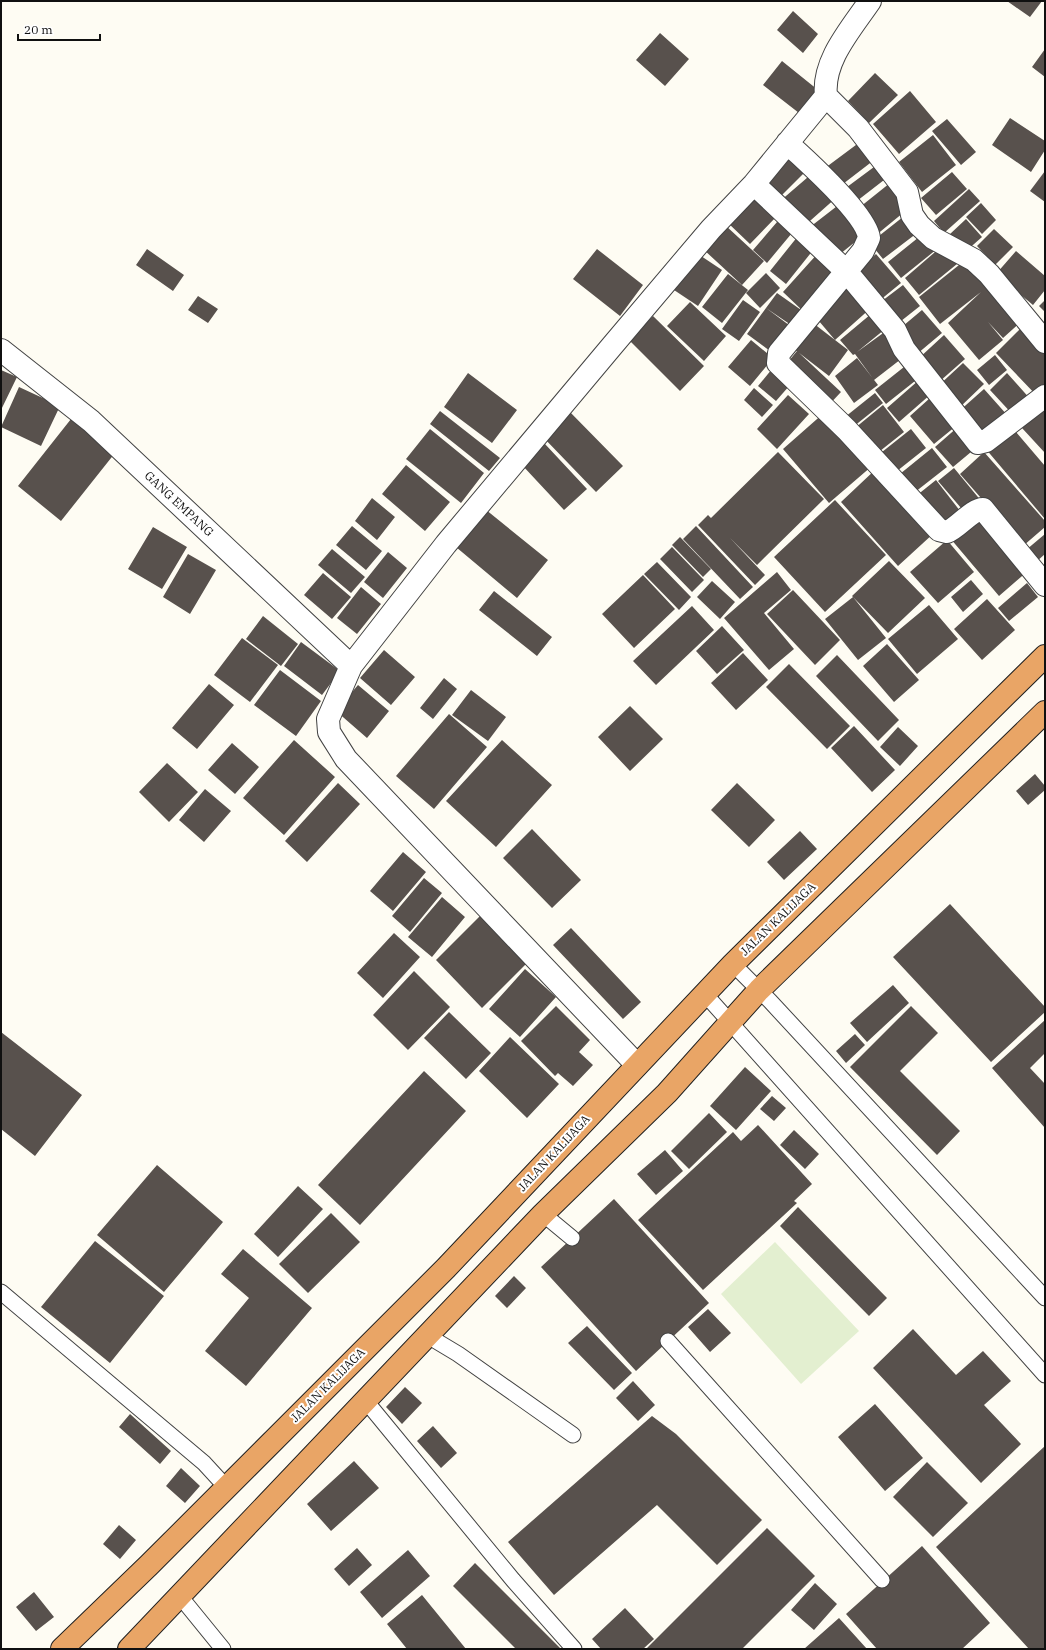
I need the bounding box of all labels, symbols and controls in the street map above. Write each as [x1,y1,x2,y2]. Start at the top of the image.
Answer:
scale bar [18,16,100,42]
text: 20 m [24,22,53,37]
street label: GANG EMPANG [142,468,217,540]
street label: JALAN KALIJAGA [737,878,819,958]
street label: JALAN KALIJAGA [514,1111,593,1194]
street label: JALAN KALIJAGA [287,1344,368,1425]

